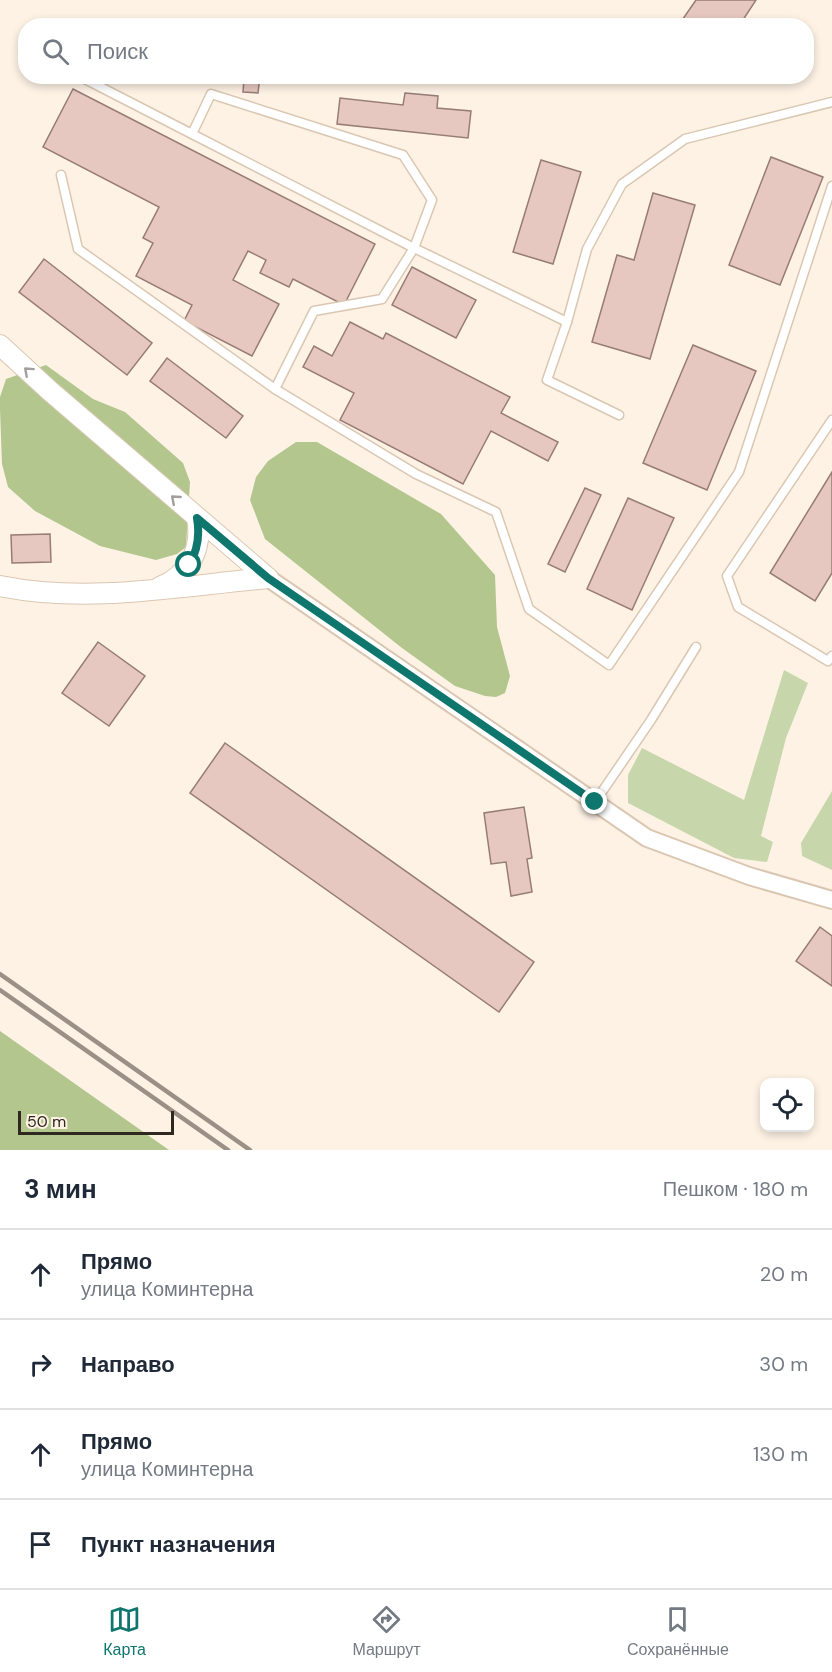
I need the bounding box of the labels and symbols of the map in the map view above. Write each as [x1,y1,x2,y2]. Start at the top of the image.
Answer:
one-way arrow [24,367,35,378]
one-way arrow [171,495,182,506]
route start [175,551,201,577]
route end [581,788,607,814]
scale bar [18,1108,174,1136]

